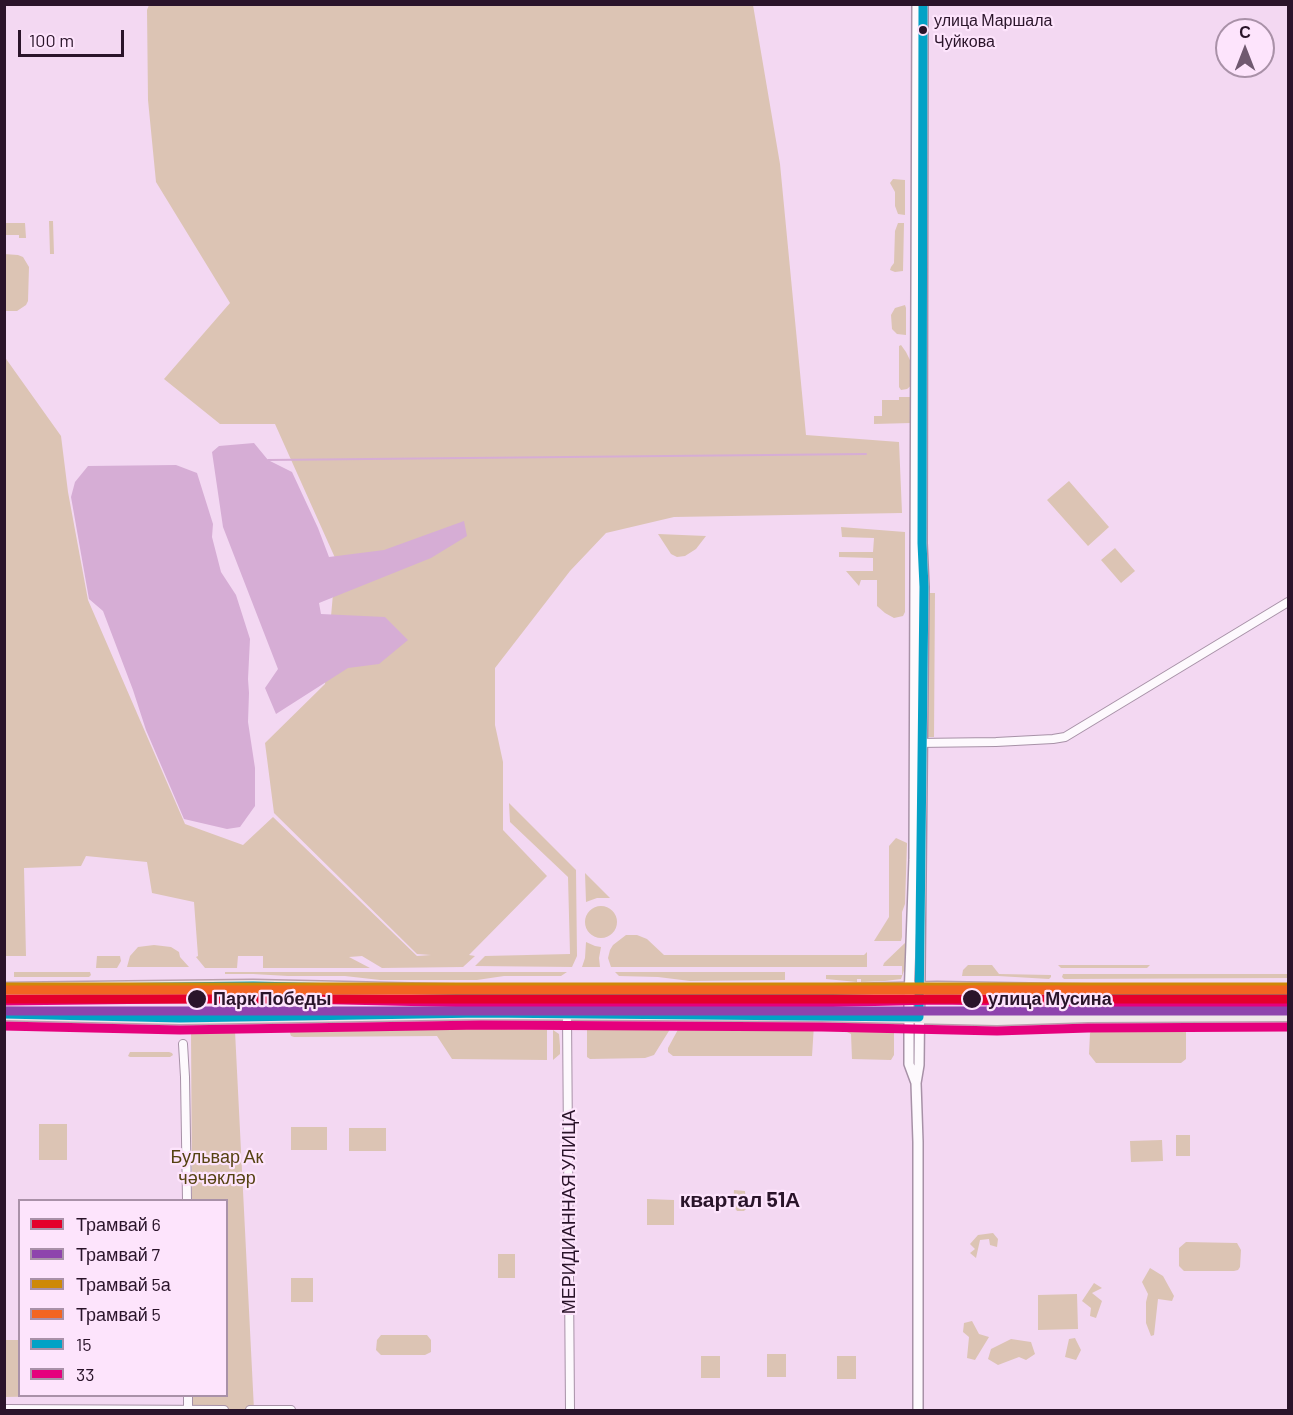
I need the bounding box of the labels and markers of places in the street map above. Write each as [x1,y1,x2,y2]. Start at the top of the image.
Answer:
place label: улица Маршала Чуйкова [934,11,1052,49]
marker: улица Маршала Чуйкова [917,24,929,36]
marker: Парк Победы [186,988,208,1010]
place label: Парк Победы [213,988,331,1010]
marker: улица Мусина [961,988,983,1010]
place label: улица Мусина [988,988,1112,1010]

